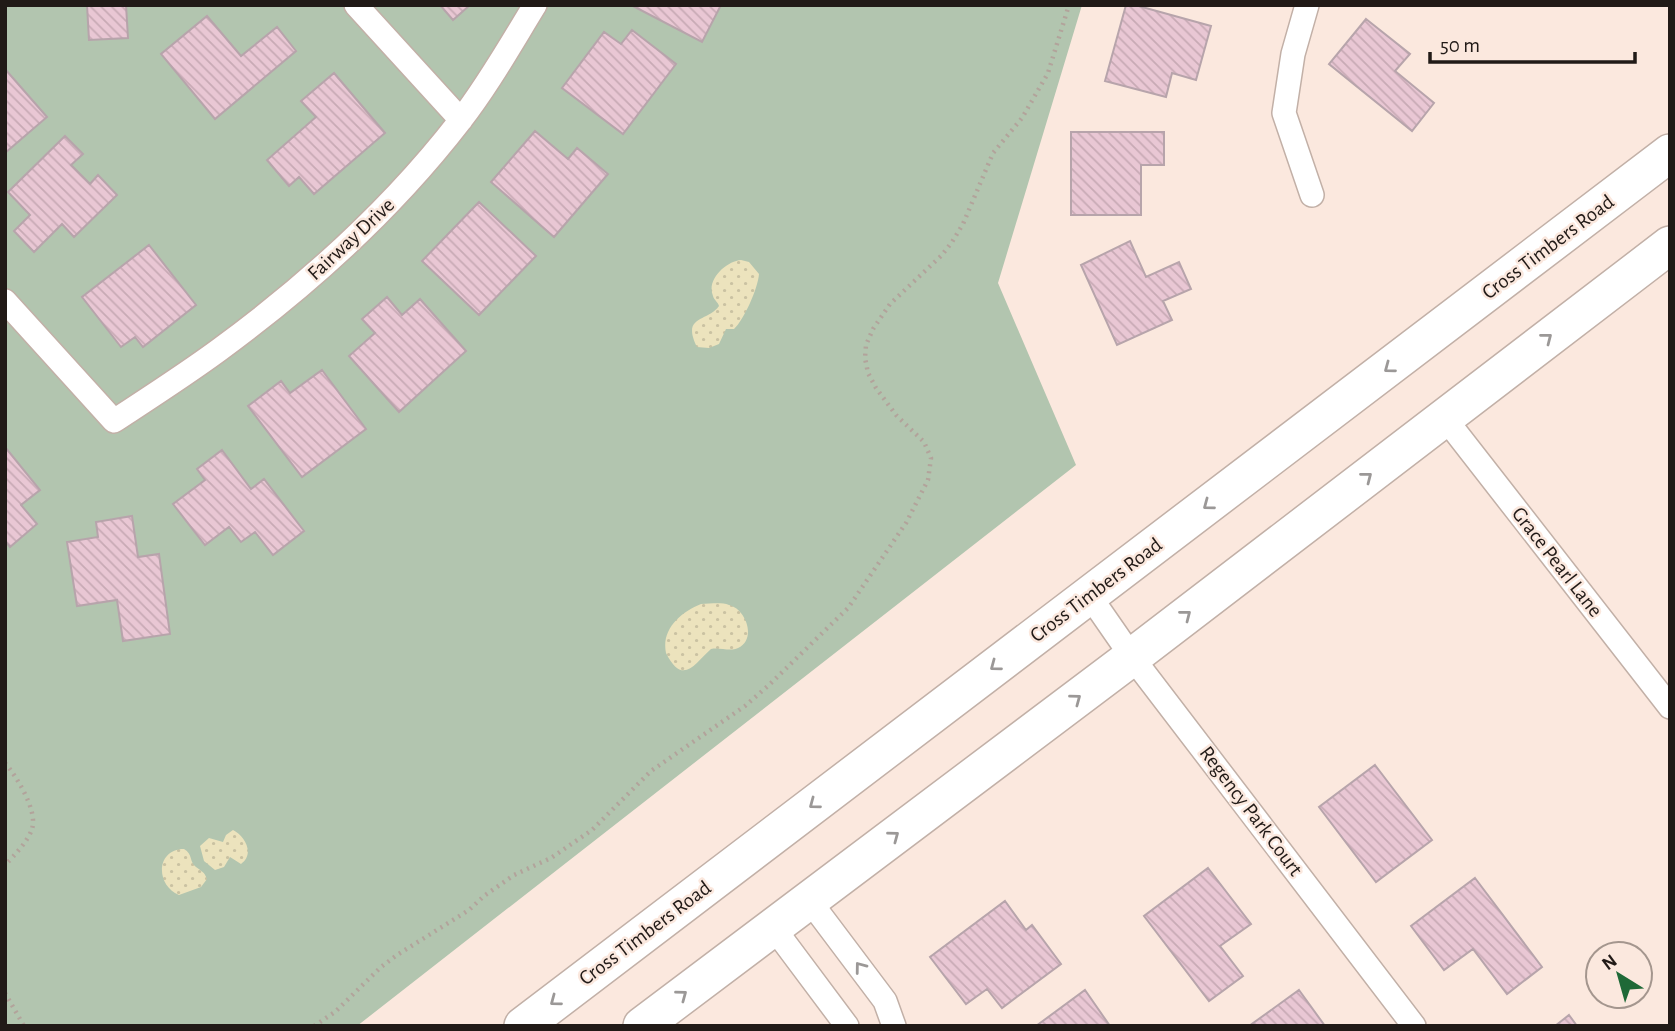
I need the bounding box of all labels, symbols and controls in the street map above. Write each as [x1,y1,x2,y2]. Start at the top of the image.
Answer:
scale bar [1430,21,1635,65]
text: 50 m [1440,35,1480,56]
street label: Cross Timbers Road [1478,191,1618,303]
street label: Fairway Drive [304,194,398,284]
one-way arrow [1539,334,1552,347]
one-way arrow [1384,359,1397,372]
one-way arrow [1359,472,1371,485]
one-way arrow [1203,497,1215,510]
street label: Grace Pearl Lane [1508,503,1606,621]
street label: Cross Timbers Road [1026,534,1166,646]
one-way arrow [1179,611,1191,624]
one-way arrow [991,658,1003,671]
one-way arrow [1068,695,1081,708]
street label: Regency Park Court [1196,742,1307,880]
one-way arrow [810,796,822,808]
one-way arrow [887,832,899,844]
street label: Cross Timbers Road [575,877,715,989]
north arrow [1584,940,1654,1010]
text: N [1599,951,1621,974]
one-way arrow [856,963,868,975]
one-way arrow [674,991,687,1004]
one-way arrow [550,993,563,1005]

